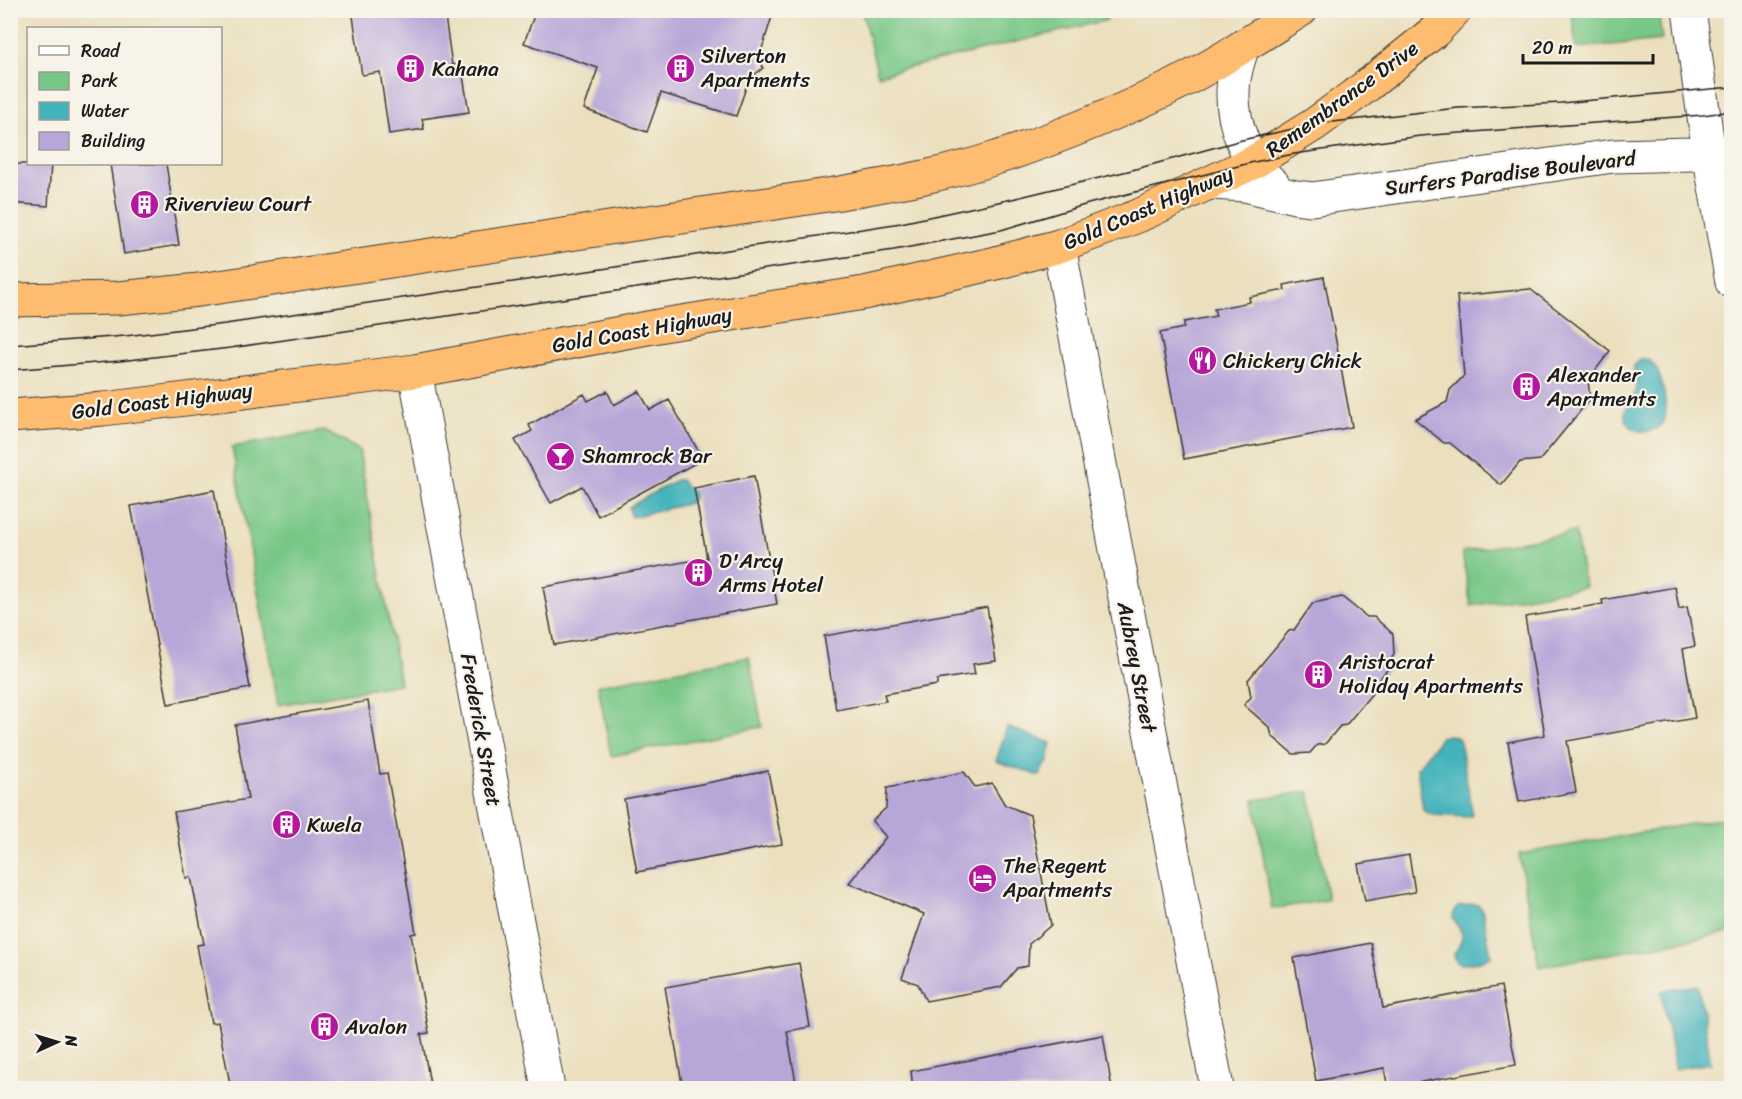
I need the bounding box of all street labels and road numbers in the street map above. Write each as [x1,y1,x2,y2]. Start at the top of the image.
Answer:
street label: Remembrance Drive [1257,30,1427,168]
street label: Surfers Paradise Boulevard [1382,139,1640,207]
street label: Gold Coast Highway [1057,155,1239,261]
street label: Gold Coast Highway [549,295,735,365]
street label: Gold Coast Highway [69,371,255,431]
street label: Aubrey Street [1106,597,1169,737]
street label: Frederick Street [449,650,513,810]

